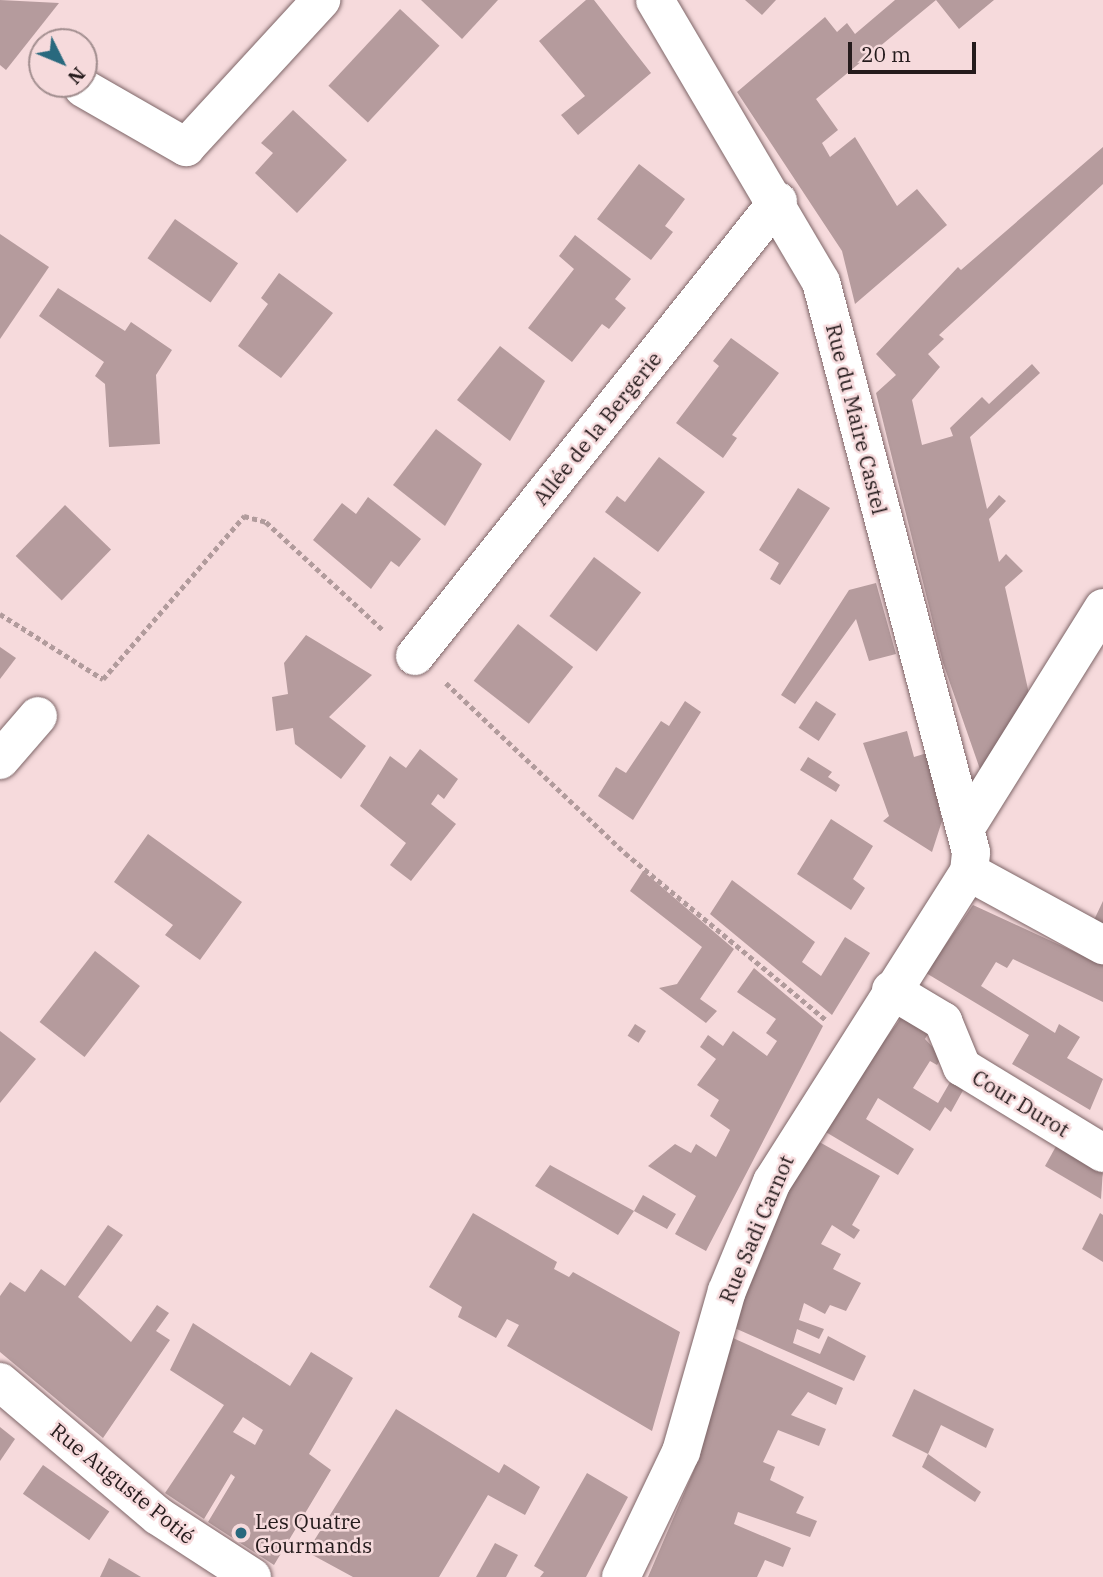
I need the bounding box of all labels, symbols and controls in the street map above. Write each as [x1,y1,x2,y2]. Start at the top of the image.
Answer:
north arrow [28,28,98,98]
scale bar [851,28,979,72]
text: 20 m [861,40,911,68]
text: N [63,62,91,90]
street label: Rue du Maire Castel [821,321,893,517]
street label: Allée de la Bergerie [527,346,667,510]
street label: Cour Durot [968,1064,1074,1142]
street label: Rue Sadi Carnot [714,1151,798,1307]
street label: Rue Auguste Potié [46,1417,200,1549]
place label: Les Quatre Gourmands [255,1508,372,1558]
marker: Les Quatre Gourmands [233,1525,249,1541]

